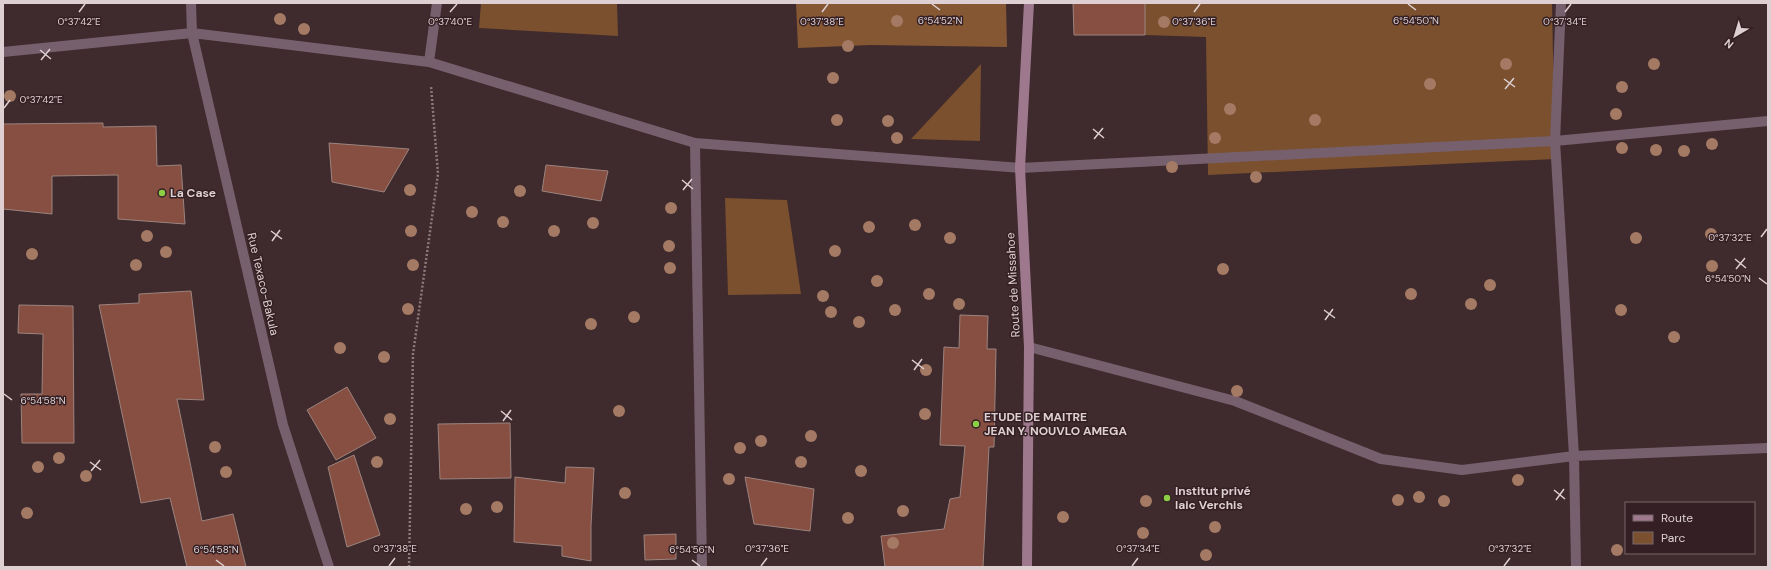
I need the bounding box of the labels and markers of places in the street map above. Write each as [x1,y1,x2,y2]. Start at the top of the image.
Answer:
place label: La Case [170,185,216,201]
marker: La Case [157,188,167,198]
place label: ETUDE DE MAITRE JEAN Y. NOUVLO AMEGA [984,409,1127,439]
marker: ETUDE DE MAITRE JEAN Y. NOUVLO AMEGA [971,419,981,429]
place label: Institut privé laic Verchis [1175,483,1251,513]
marker: Institut privé laic Verchis [1162,493,1172,503]

